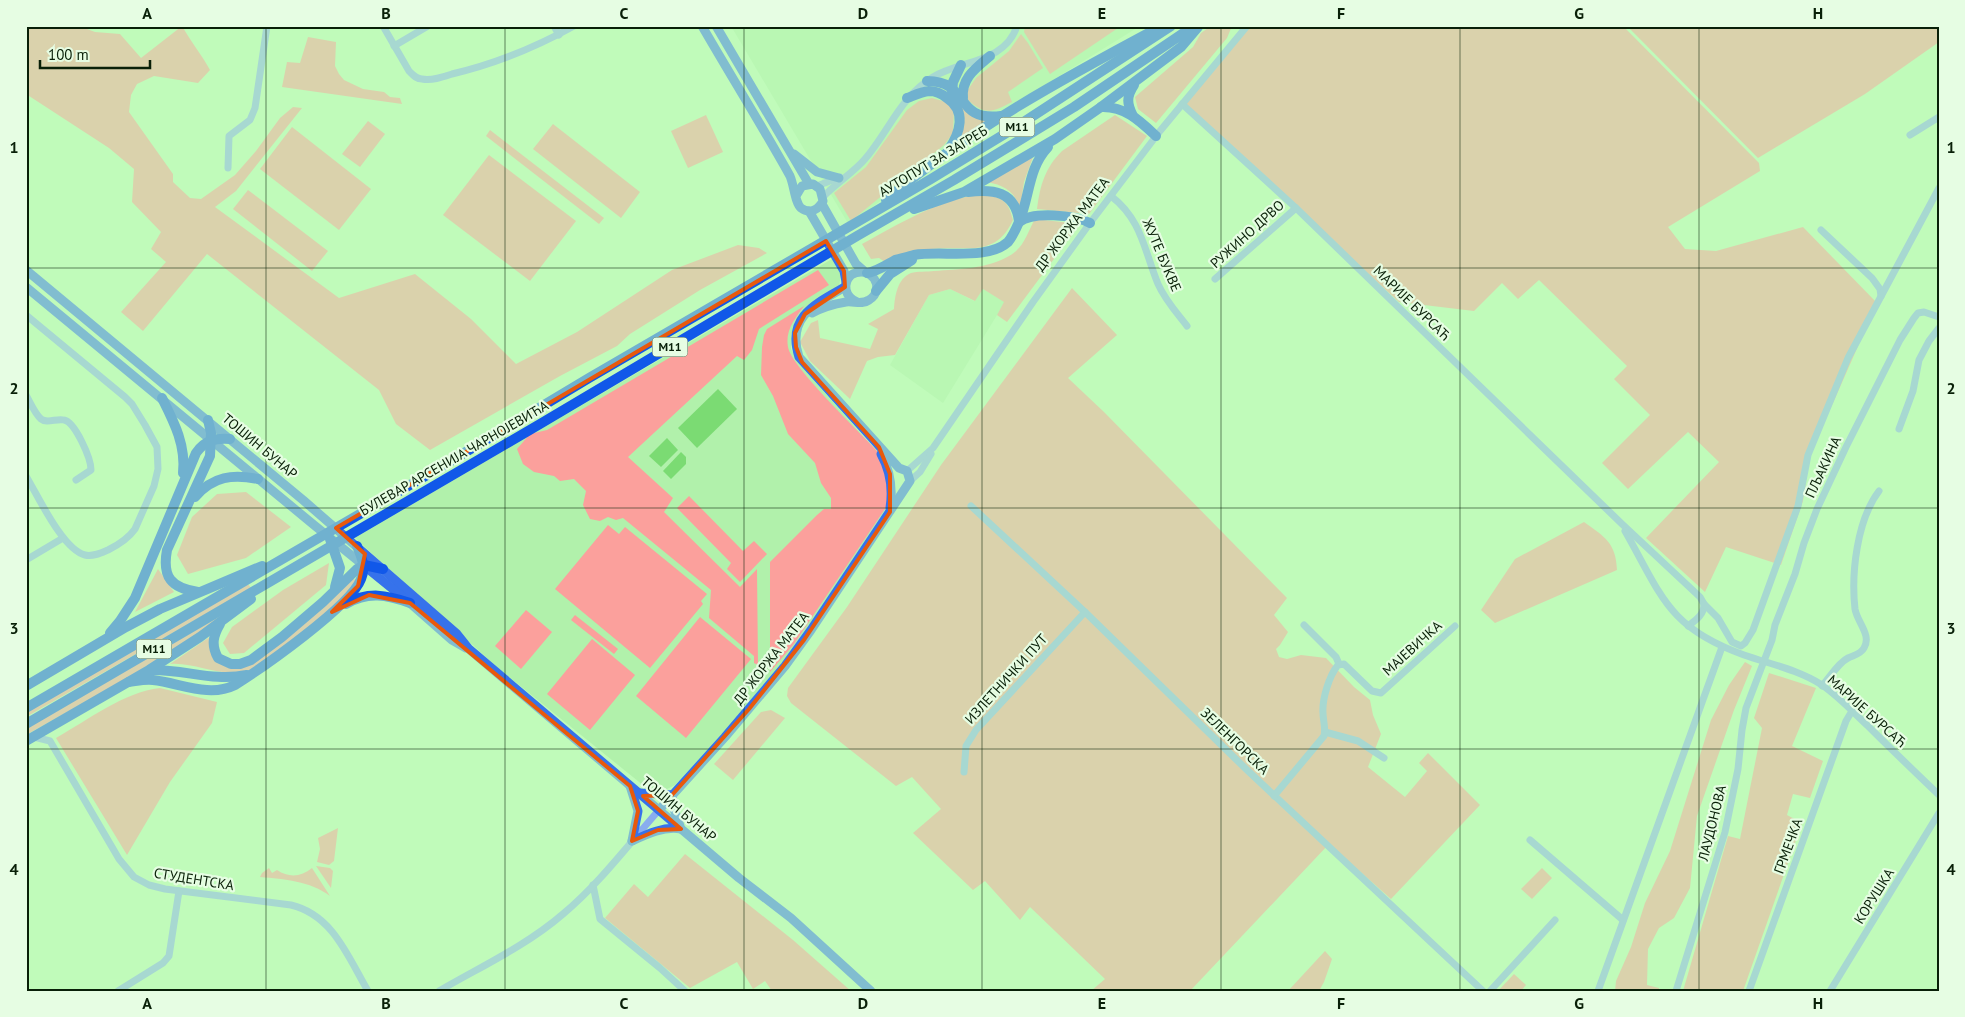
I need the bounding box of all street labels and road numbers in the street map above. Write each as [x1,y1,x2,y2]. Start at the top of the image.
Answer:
road number: M11 [1000,118,1034,136]
street label: АУТОПУТ ЗА ЗАГРЕБ [875,121,991,201]
street label: ДР ЖОРЖА МАТЕА [1031,173,1114,275]
street label: РУЖИНО ДРВО [1206,196,1288,272]
street label: ЖУТЕ БУКВЕ [1138,215,1185,294]
street label: МАРИЈЕ БУРСАЋ [1370,262,1454,344]
road number: M11 [652,338,688,357]
street label: БУЛЕВАР АРСЕНИЈА ЧАРНОЈЕВИЋА [356,396,552,520]
street label: ТОШИН БУНАР [219,409,301,483]
street label: ПЉАКИНА [1801,433,1845,501]
street label: ДР ЖОРЖА МАТЕА [729,607,813,708]
street label: МАЈЕВИЧКА [1379,616,1446,679]
street label: ИЗЛЕТНИЧКИ ПУТ [961,630,1051,728]
road number: M11 [136,640,172,659]
street label: МАРИЈЕ БУРСАЋ [1824,671,1910,751]
street label: ЗЕЛЕНГОРСКА [1197,704,1274,779]
street label: ТОШИН БУНАР [638,772,720,846]
street label: ЛАУДОНОВА [1694,782,1730,864]
street label: ГРМЕЧКА [1770,815,1807,876]
street label: СТУДЕНТСКА [153,864,236,894]
street label: КОРУШКА [1850,864,1899,927]

